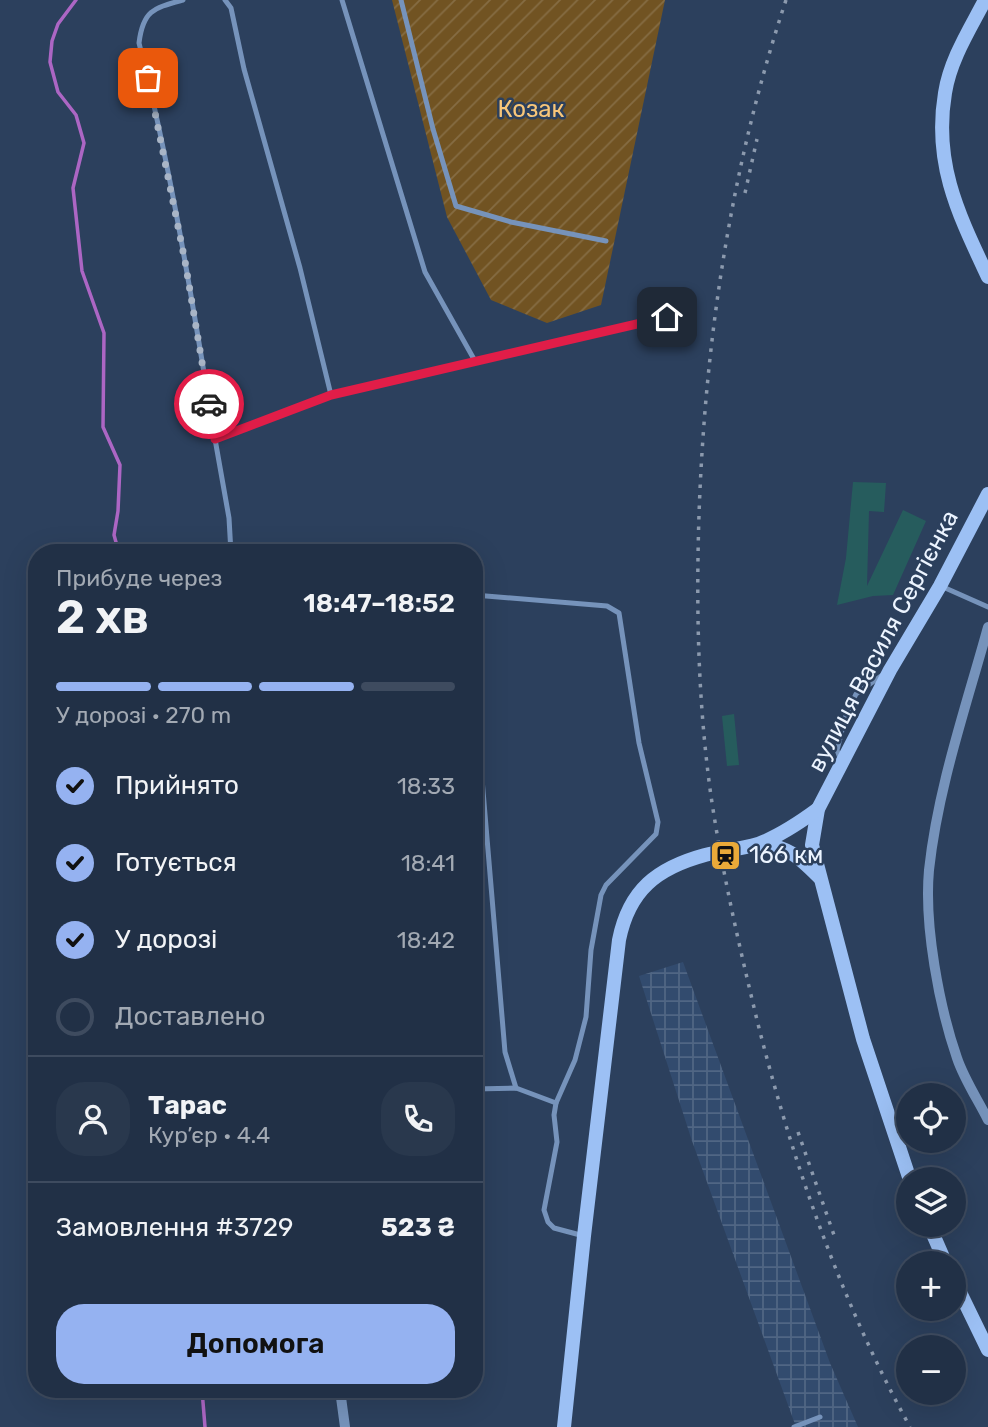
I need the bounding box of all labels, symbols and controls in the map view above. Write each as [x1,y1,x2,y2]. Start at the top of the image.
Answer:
pin [118,48,178,108]
icon: bag [129,59,167,97]
park label: Козак [498,95,565,123]
pin [637,287,697,347]
icon: home [648,298,686,336]
courier [174,369,244,439]
icon: car [190,385,228,423]
street label: вулиця Василя Сергієнка [802,505,964,777]
text: Прибуде через [56,564,222,592]
text: 18:47–18:52 [303,588,455,619]
text: 2 хв [56,590,149,645]
text: У дорозі · 270 m [56,701,231,729]
icon: check [56,767,94,805]
text: Прийнято [115,770,239,801]
text: 18:33 [397,772,455,800]
station icon: 166 км [709,838,743,872]
place label: 166 км [749,841,823,869]
icon: check [56,844,94,882]
text: Готується [115,847,237,878]
text: 18:41 [401,849,455,877]
icon: check [56,921,94,959]
text: У дорозі [115,924,217,955]
text: 18:42 [397,926,455,954]
text: Доставлено [115,1001,265,1032]
button: person [56,1082,130,1156]
button: phone [381,1082,455,1156]
map controls [896,1083,966,1405]
button: locate [896,1083,966,1153]
text: Тарас [148,1090,227,1121]
text: Кур’єр · 4.4 [148,1121,270,1149]
button: layers [896,1167,966,1237]
text: Замовлення #3729 [56,1212,293,1243]
text: 523 ₴ [381,1212,455,1243]
button: + [896,1251,966,1321]
button: Допомога [56,1304,455,1384]
button: − [896,1335,966,1405]

